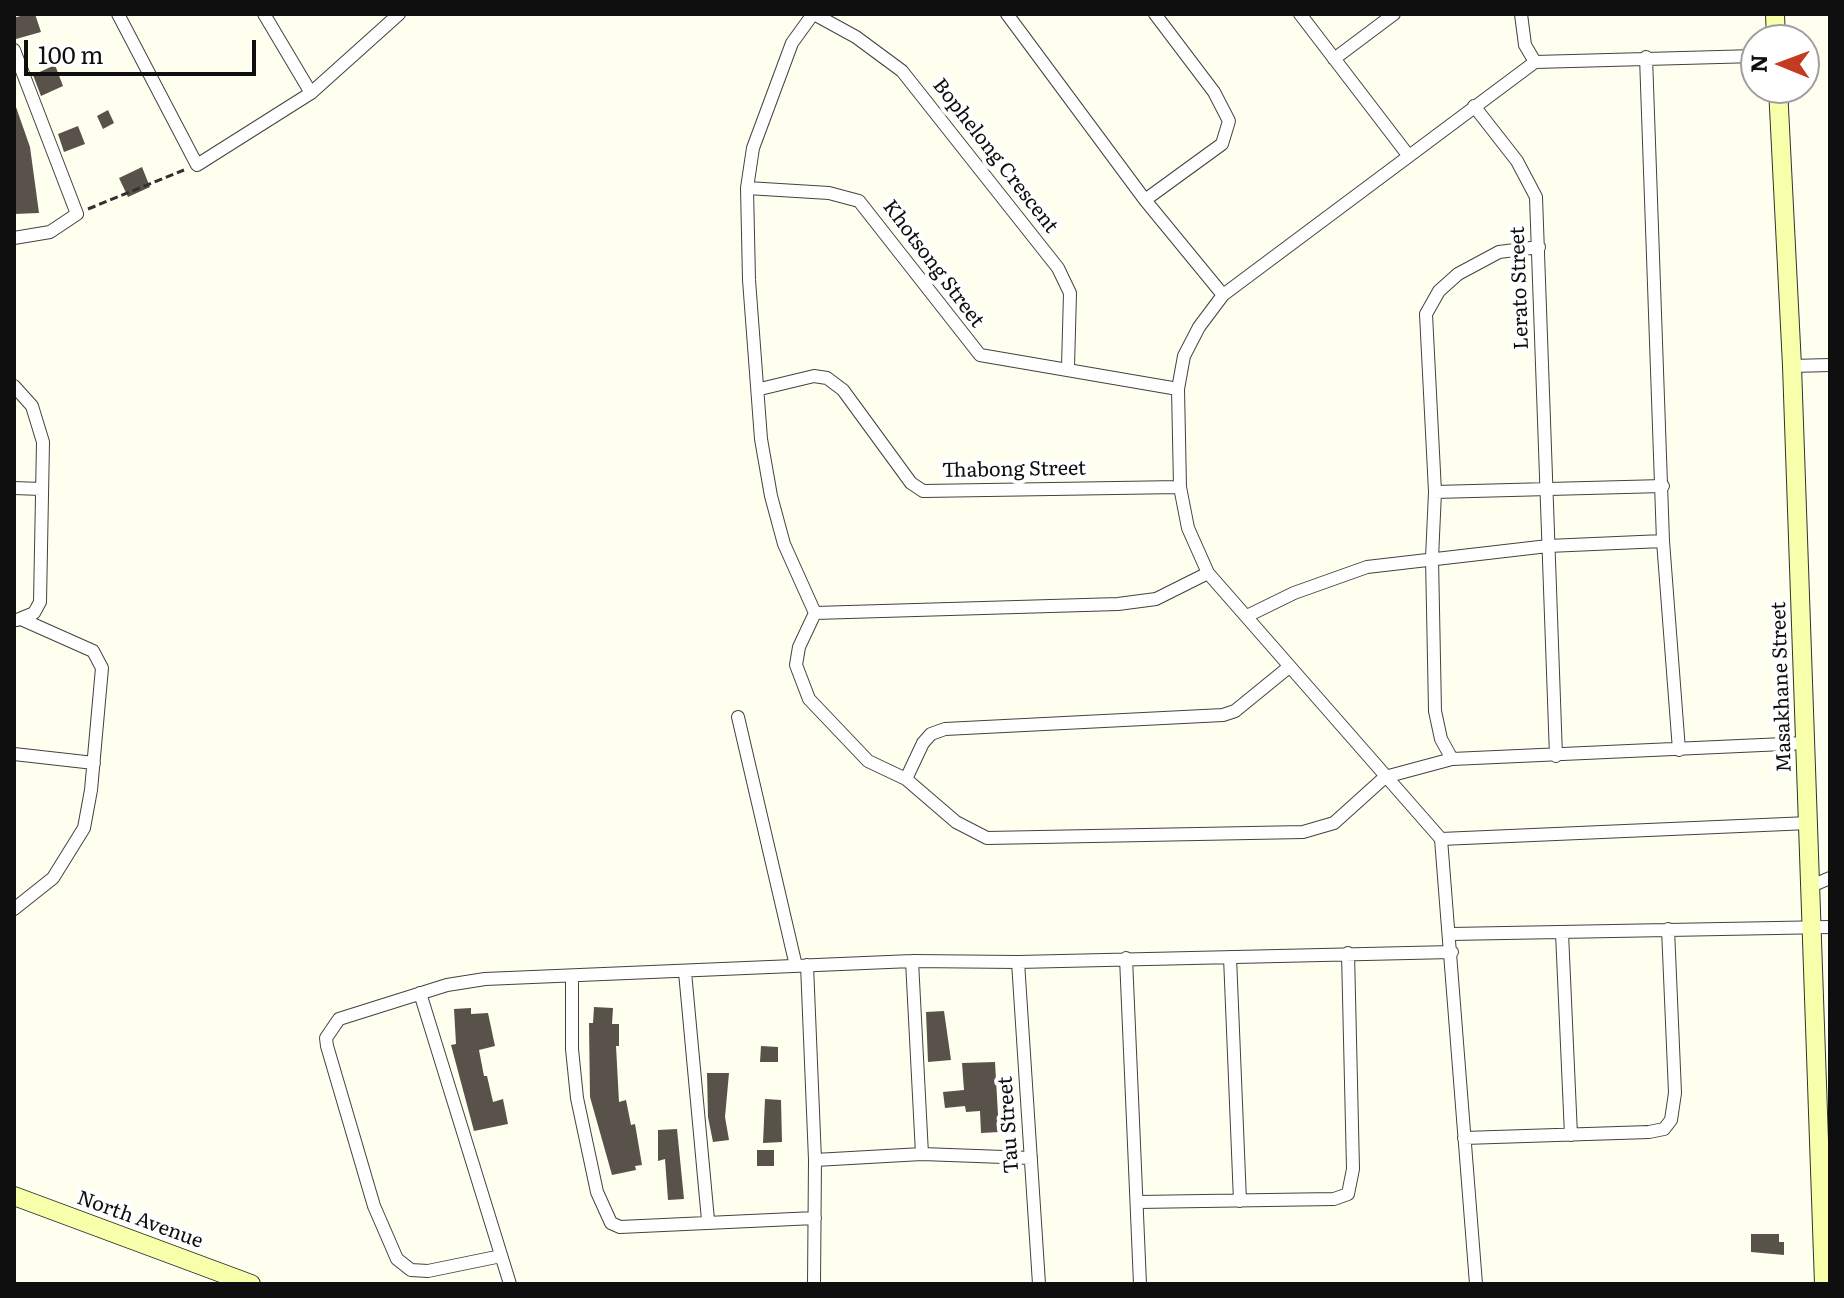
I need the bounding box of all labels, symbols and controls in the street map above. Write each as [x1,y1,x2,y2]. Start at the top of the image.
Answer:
scale bar [28,24,260,74]
north arrow [1740,24,1820,104]
text: 100 m [38,36,104,71]
text: N [1741,54,1774,73]
street label: Bophelong Crescent [927,74,1063,238]
street label: Khotsong Street [877,195,989,333]
street label: Lerato Street [1506,226,1534,350]
street label: Thabong Street [942,457,1086,483]
street label: Masakhane Street [1767,601,1797,773]
street label: Tau Street [994,1076,1024,1174]
street label: North Avenue [74,1186,206,1254]

